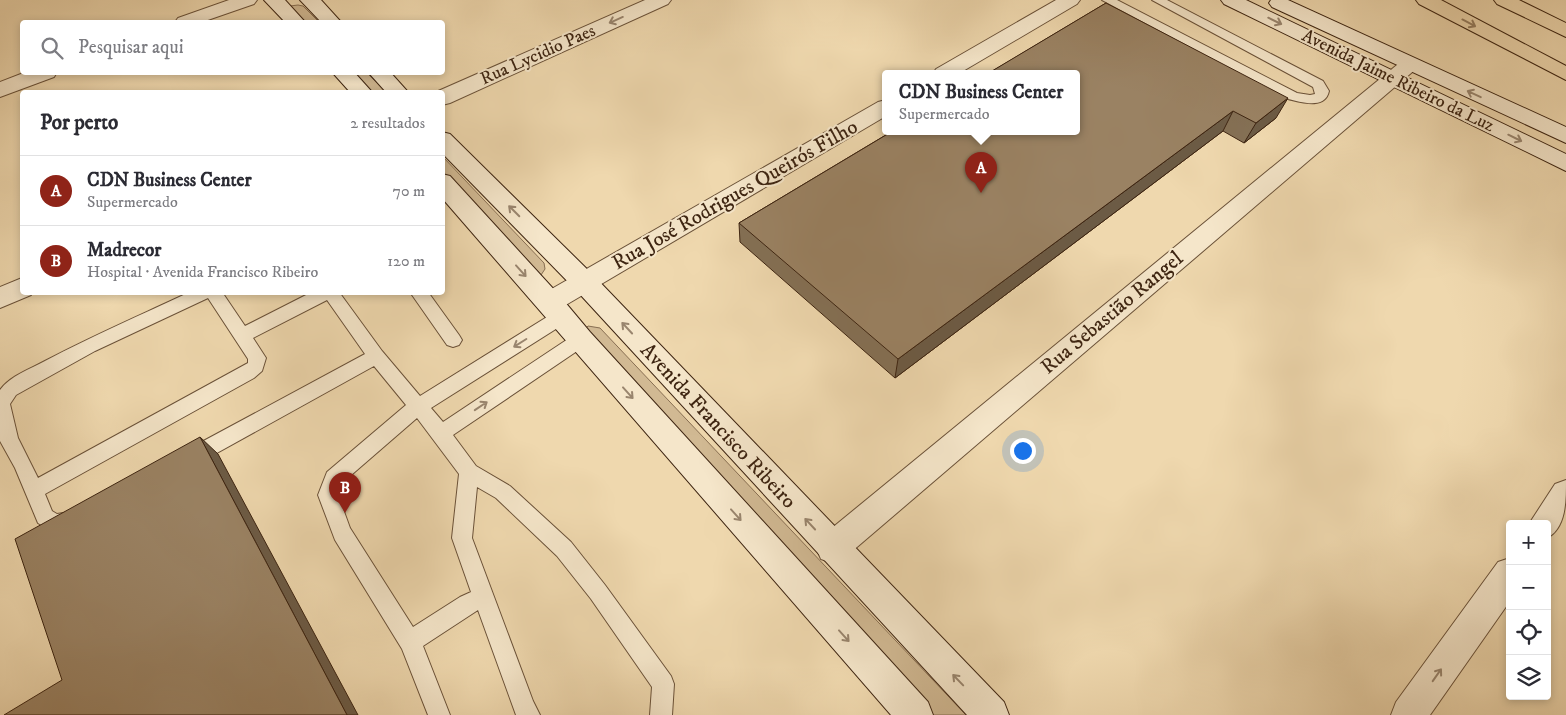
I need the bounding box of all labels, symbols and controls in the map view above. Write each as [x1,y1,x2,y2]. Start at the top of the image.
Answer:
one-way arrow [609,16,624,25]
one-way arrow [1267,17,1282,26]
one-way arrow [1461,19,1476,28]
search box [20,20,445,75]
street label: Rua Lycidio Paes [477,20,599,90]
street label: Avenida Jaime Ribeiro da Luz [1298,25,1498,137]
icon: search [38,34,66,62]
text: Pesquisar aqui [78,36,184,59]
popup [882,70,1080,135]
text: CDN Business Center [899,81,1063,104]
one-way arrow [1467,88,1482,98]
text: Supermercado [899,104,989,124]
text: Por perto [40,110,118,136]
text: 2 resultados [350,113,425,133]
street label: Rua José Rodrigues Queirós Filho [608,114,862,276]
one-way arrow [1507,134,1522,143]
pin: A [965,152,997,193]
text: CDN Business Center [87,169,252,192]
text: A [51,181,61,201]
text: 70 m [393,181,425,201]
text: Supermercado [87,192,178,212]
one-way arrow [508,205,520,218]
text: Madrecor [87,239,161,262]
street label: Rua Sebastião Rangel [1036,245,1189,380]
text: B [51,251,61,271]
text: 120 m [387,251,425,271]
text: Hospital · Avenida Francisco Ribeiro [87,262,318,282]
one-way arrow [516,264,527,277]
one-way arrow [621,322,633,335]
one-way arrow [513,338,527,348]
street label: Avenida Francisco Ribeiro [634,338,802,514]
one-way arrow [622,387,634,400]
one-way arrow [474,401,488,412]
your location [1010,438,1036,464]
pin: B [329,472,361,513]
one-way arrow [730,508,742,521]
one-way arrow [804,517,816,530]
map controls [1506,520,1551,700]
button: + [1506,520,1551,565]
button: − [1506,565,1551,610]
button: locate [1506,610,1551,655]
one-way arrow [839,629,850,642]
button: layers [1506,655,1551,700]
one-way arrow [1432,668,1442,682]
one-way arrow [952,673,964,686]

